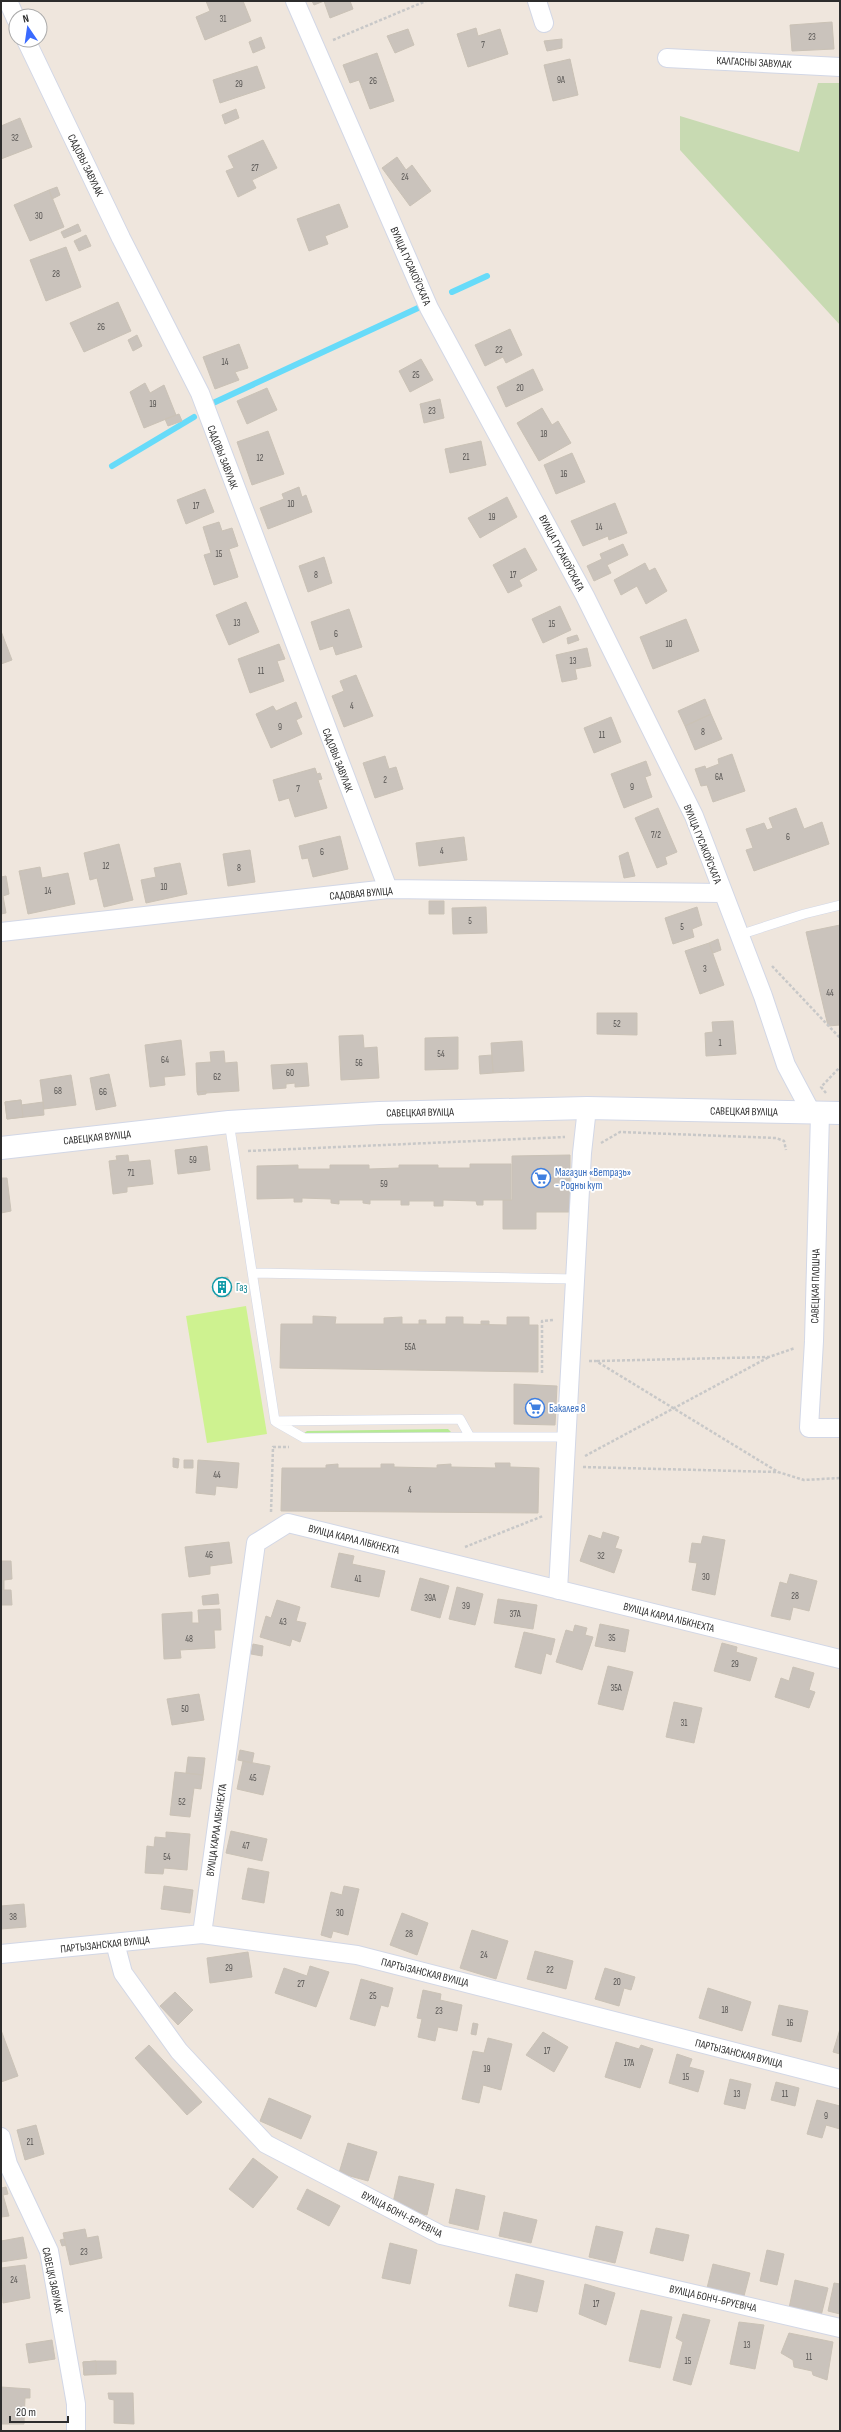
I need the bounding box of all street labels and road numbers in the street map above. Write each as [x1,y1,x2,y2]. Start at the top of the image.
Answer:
street label: КАЛГАСНЫ ЗАВУЛАК [716,54,792,71]
street label: САДОВЫ ЗАВУЛАК [65,132,106,198]
street label: ВУЛІЦА ГУСАКОЎСКАГА [387,225,435,308]
street label: САДОВЫ ЗАВУЛАК [204,423,241,491]
street label: ВУЛІЦА ГУСАКОЎСКАГА [536,512,588,594]
street label: САДОВЫ ЗАВУЛАК [319,726,356,794]
street label: ВУЛІЦА ГУСАКОЎСКАГА [681,802,725,886]
street label: САДОВАЯ ВУЛІЦА [329,884,394,903]
street label: САВЕЦКАЯ ВУЛІЦА [710,1104,778,1119]
street label: САВЕЦКАЯ ВУЛІЦА [386,1105,454,1120]
street label: САВЕЦКАЯ ВУЛІЦА [63,1127,132,1148]
street label: САВЕЦКАЯ ПЛОШЧА [808,1248,823,1323]
street label: ВУЛІЦА КАРЛА ЛІБКНЕХТА [307,1522,401,1557]
street label: ВУЛІЦА КАРЛА ЛІБКНЕХТА [622,1600,716,1635]
street label: ВУЛІЦА КАРЛА ЛІБКНЕХТА [204,1783,229,1877]
street label: ПАРТЫЗАНСКАЯ ВУЛІЦА [60,1933,151,1956]
street label: ПАРТЫЗАНСКАЯ ВУЛІЦА [380,1955,470,1990]
street label: ПАРТЫЗАНСКАЯ ВУЛІЦА [694,2036,784,2071]
street label: ВУЛІЦА БОНЧ-БРУЕВІЧА [359,2188,445,2241]
street label: САВЕЦКІ ЗАВУЛАК [39,2246,66,2314]
street label: ВУЛІЦА БОНЧ-БРУЕВІЧА [668,2282,758,2315]

